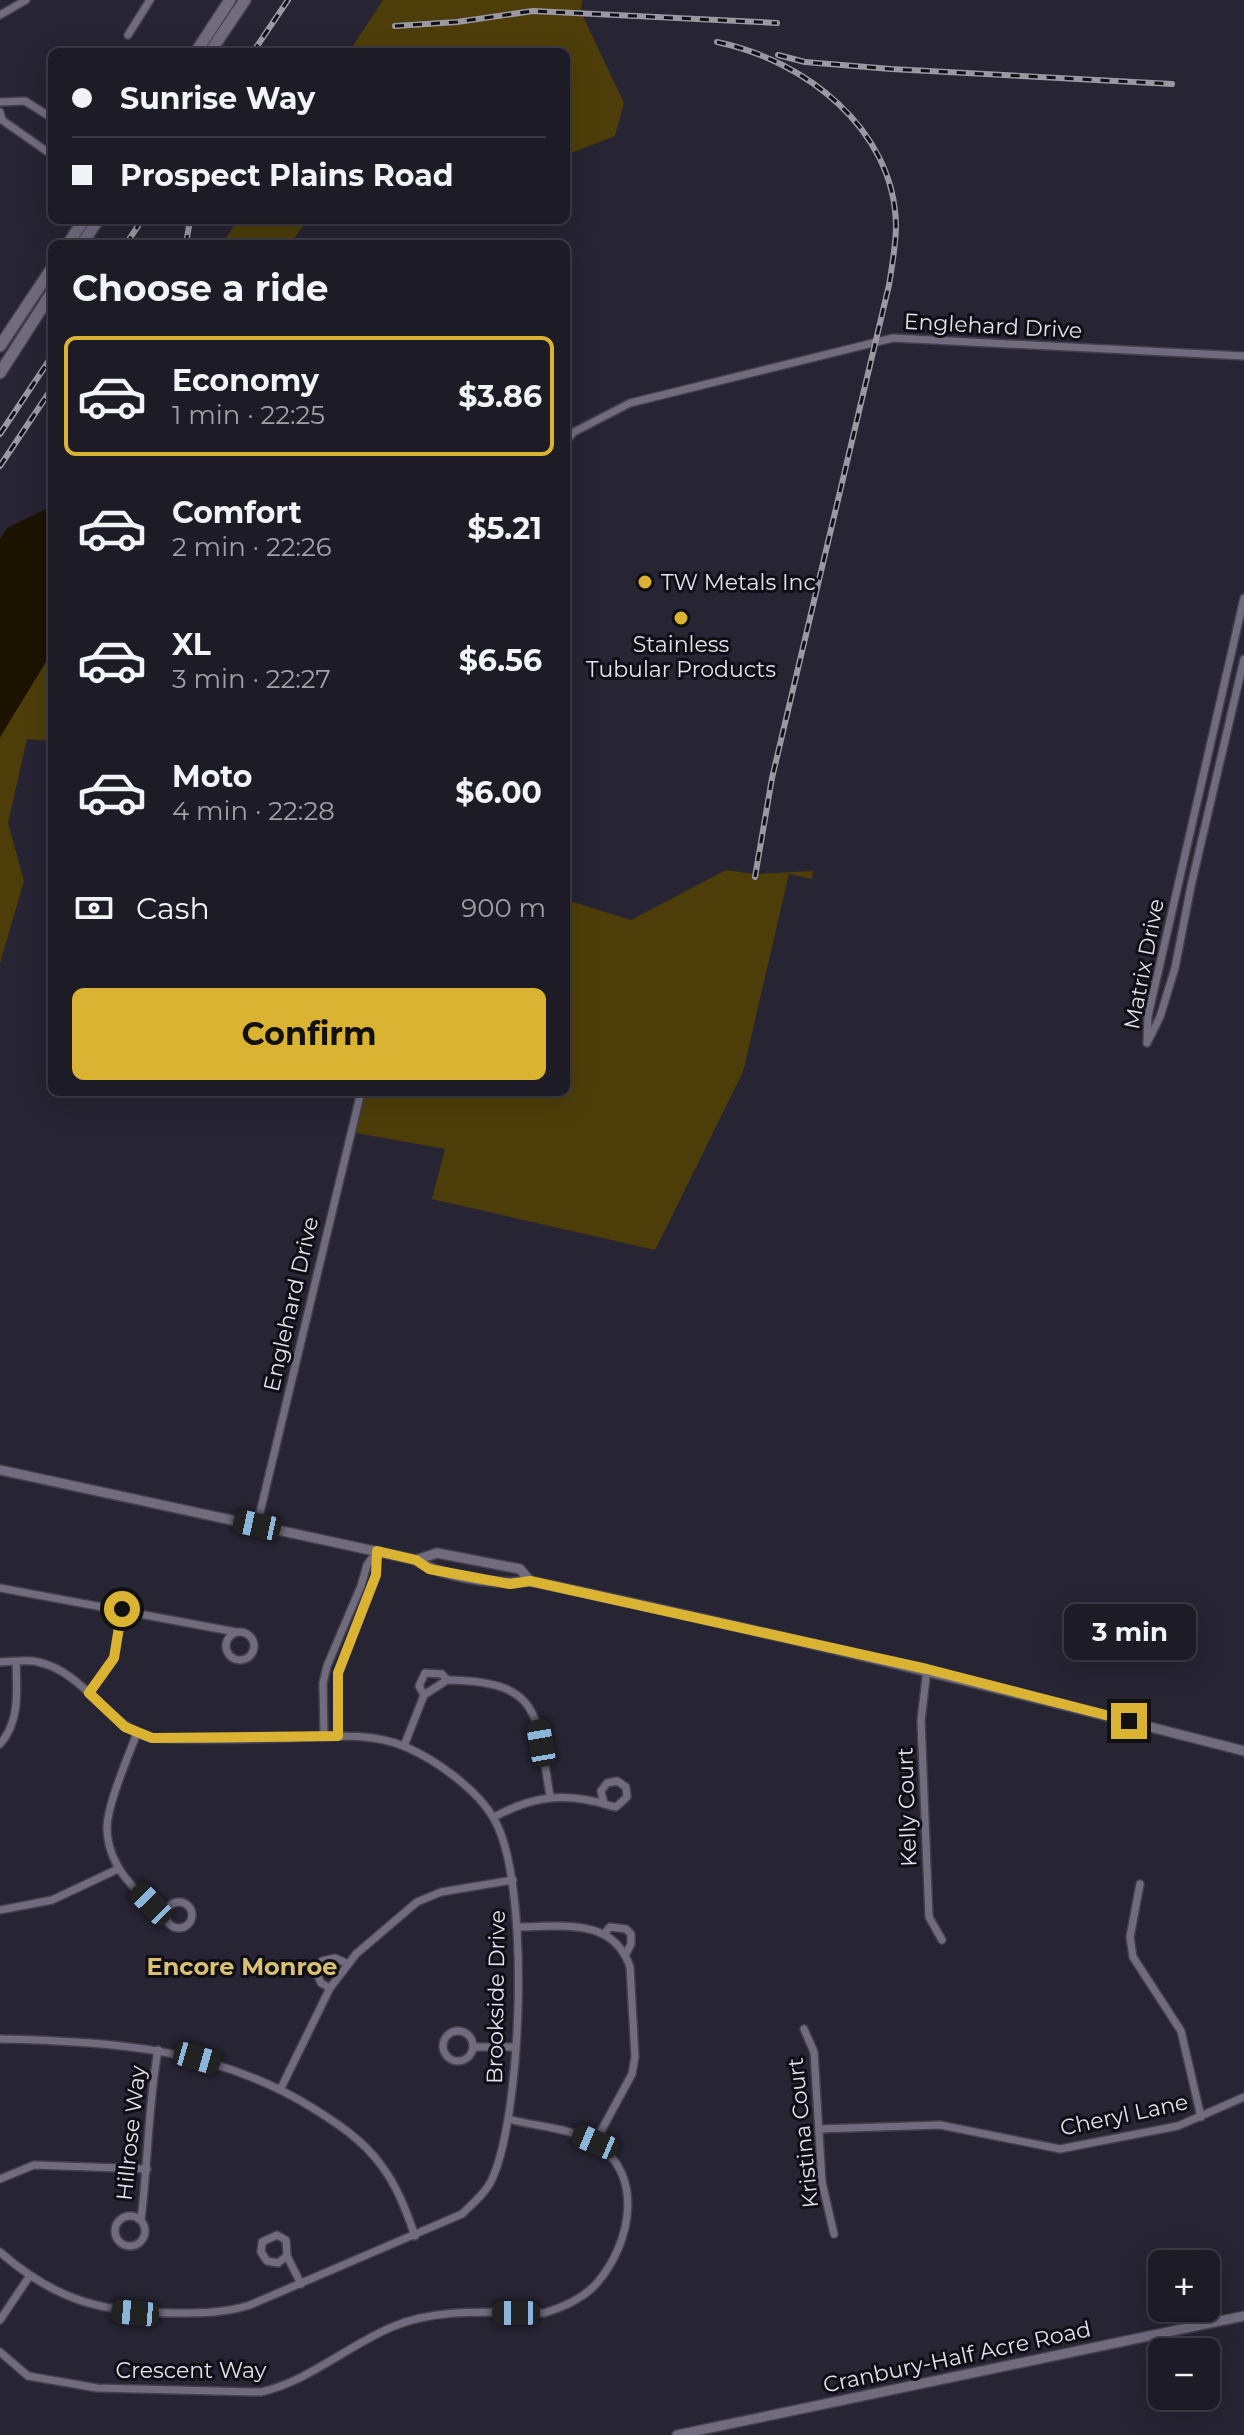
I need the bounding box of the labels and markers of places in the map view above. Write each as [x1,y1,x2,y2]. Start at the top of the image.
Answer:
place label: TW Metals Inc [661,569,816,596]
marker: TW Metals Inc [636,573,654,591]
marker: Stainless Tubular Products [672,609,690,627]
place label: Stainless Tubular Products [586,631,776,683]

